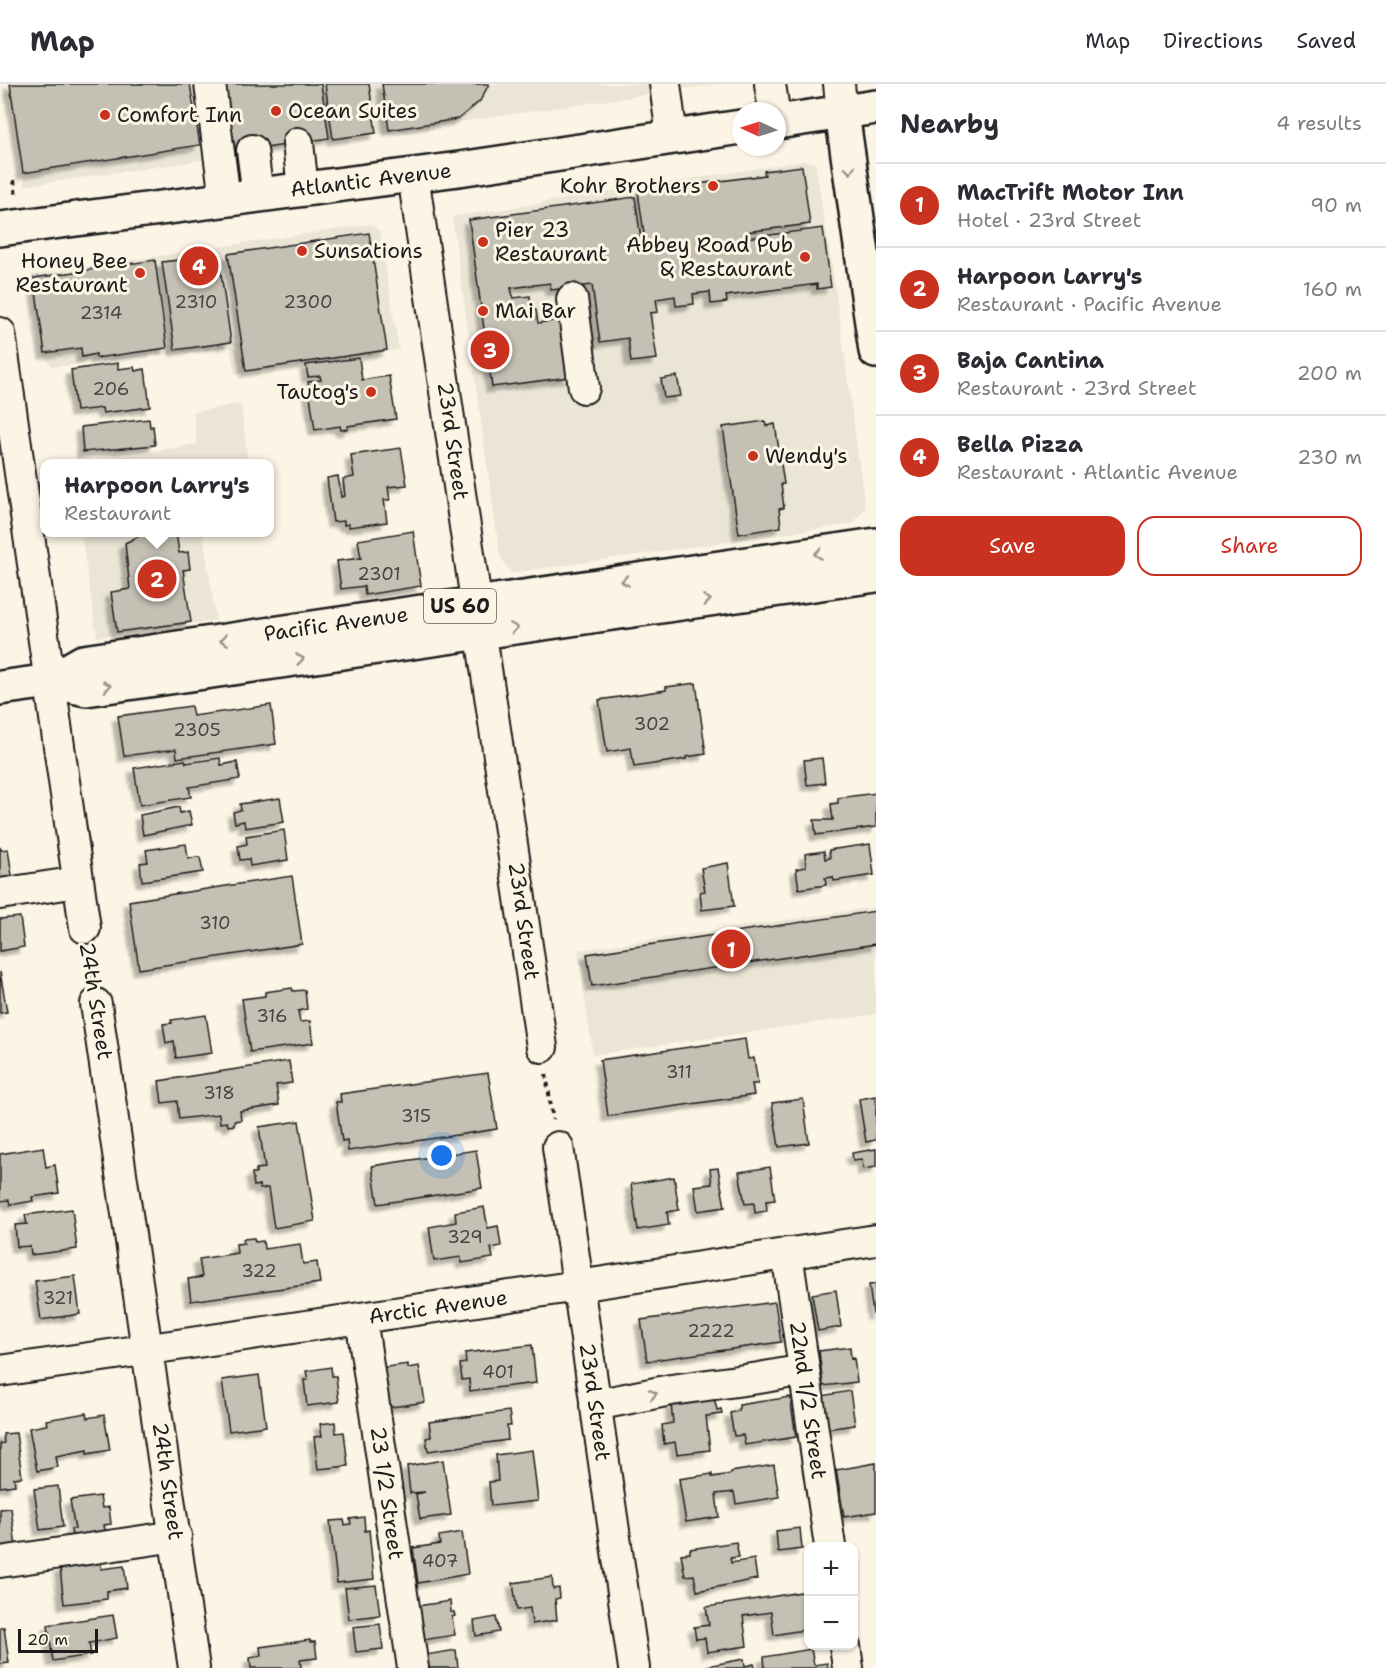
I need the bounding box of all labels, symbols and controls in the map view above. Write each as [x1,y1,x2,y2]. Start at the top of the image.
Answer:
text: Map [30,22,95,60]
text: Map [1085,27,1130,55]
text: Directions [1163,27,1263,55]
text: Saved [1296,27,1356,55]
place label: Ocean Suites [288,97,418,125]
place label: Comfort Inn [117,101,242,129]
north arrow [732,102,786,156]
marker: Ocean Suites [269,104,283,118]
text: Nearby [900,106,999,141]
marker: Comfort Inn [98,108,112,122]
text: 4 results [1276,110,1362,136]
street label: Atlantic Avenue [289,156,453,204]
one-way arrow [843,166,856,175]
place label: Kohr Brothers [560,172,701,200]
text: MacTrift Motor Inn [957,178,1184,207]
marker: Kohr Brothers [706,179,720,193]
text: 1 [915,192,924,218]
text: 90 m [1310,192,1362,218]
text: Hotel · 23rd Street [957,207,1141,233]
place label: Pier 23 Restaurant [495,216,607,268]
place label: Abbey Road Pub & Restaurant [626,231,793,283]
marker: Pier 23 Restaurant [476,235,490,249]
place label: Sunsations [314,237,423,265]
pin: 4 [180,244,218,288]
marker: Sunsations [295,244,309,258]
place label: Honey Bee Restaurant [16,247,128,299]
marker: Abbey Road Pub & Restaurant [798,250,812,264]
text: Harpoon Larry's [957,262,1142,291]
marker: Honey Bee Restaurant [133,266,147,280]
text: 2 [913,276,927,302]
text: 160 m [1303,276,1362,302]
house number: 2310 [175,290,217,314]
house number: 2300 [283,290,333,314]
text: Restaurant · Pacific Avenue [957,291,1222,317]
place label: Mai Bar [495,297,576,325]
house number: 2314 [80,301,122,325]
marker: Mai Bar [476,304,490,318]
pin: 3 [470,328,510,372]
text: Baja Cantina [957,346,1104,375]
text: 3 [913,360,927,386]
text: 200 m [1297,360,1362,386]
text: Restaurant · 23rd Street [957,375,1197,401]
house number: 206 [93,377,129,401]
place label: Tautog's [277,378,359,406]
street label: 23rd Street [431,380,475,502]
marker: Tautog's [364,385,378,399]
text: Bella Pizza [957,430,1083,459]
place label: Wendy's [765,442,848,470]
text: 4 [913,444,927,470]
text: 230 m [1297,444,1362,470]
marker: Wendy's [746,449,760,463]
popup [40,459,274,537]
text: Restaurant · Atlantic Avenue [957,459,1238,485]
text: Harpoon Larry's [64,471,250,500]
text: Restaurant [64,500,171,526]
button: Save [900,516,1125,576]
button: Share [1137,516,1362,576]
one-way arrow [813,547,823,559]
pin: 2 [138,556,176,602]
house number: 2301 [357,562,401,586]
one-way arrow [620,575,630,587]
road number: US 60 [424,589,496,623]
one-way arrow [703,594,712,606]
street label: Pacific Avenue [262,600,410,648]
one-way arrow [510,622,519,634]
one-way arrow [220,634,229,646]
one-way arrow [296,653,305,665]
one-way arrow [103,681,112,693]
house number: 302 [634,712,670,736]
house number: 2305 [173,718,221,742]
street label: 23rd Street [502,860,546,982]
house number: 310 [199,911,231,935]
pin: 1 [712,926,750,972]
street label: 24th Street [73,940,119,1062]
house number: 316 [256,1004,288,1028]
house number: 311 [666,1060,692,1084]
house number: 318 [203,1081,235,1105]
house number: 315 [401,1104,431,1128]
your location [427,1141,456,1170]
house number: 329 [447,1225,483,1249]
house number: 322 [241,1259,277,1283]
street label: Arctic Avenue [367,1283,509,1331]
house number: 321 [43,1286,73,1310]
house number: 2222 [687,1319,735,1343]
street label: 22nd 1/2 Street [783,1319,833,1481]
street label: 23rd Street [573,1341,617,1463]
house number: 401 [482,1360,514,1384]
one-way arrow [647,1388,657,1401]
street label: 24th Street [146,1420,190,1542]
street label: 23 1/2 Street [364,1425,410,1561]
map controls [804,1542,858,1650]
button: + [804,1542,858,1596]
house number: 407 [422,1549,458,1573]
button: − [804,1596,858,1650]
scale bar [18,1626,98,1654]
text: 20 m [27,1629,68,1650]

